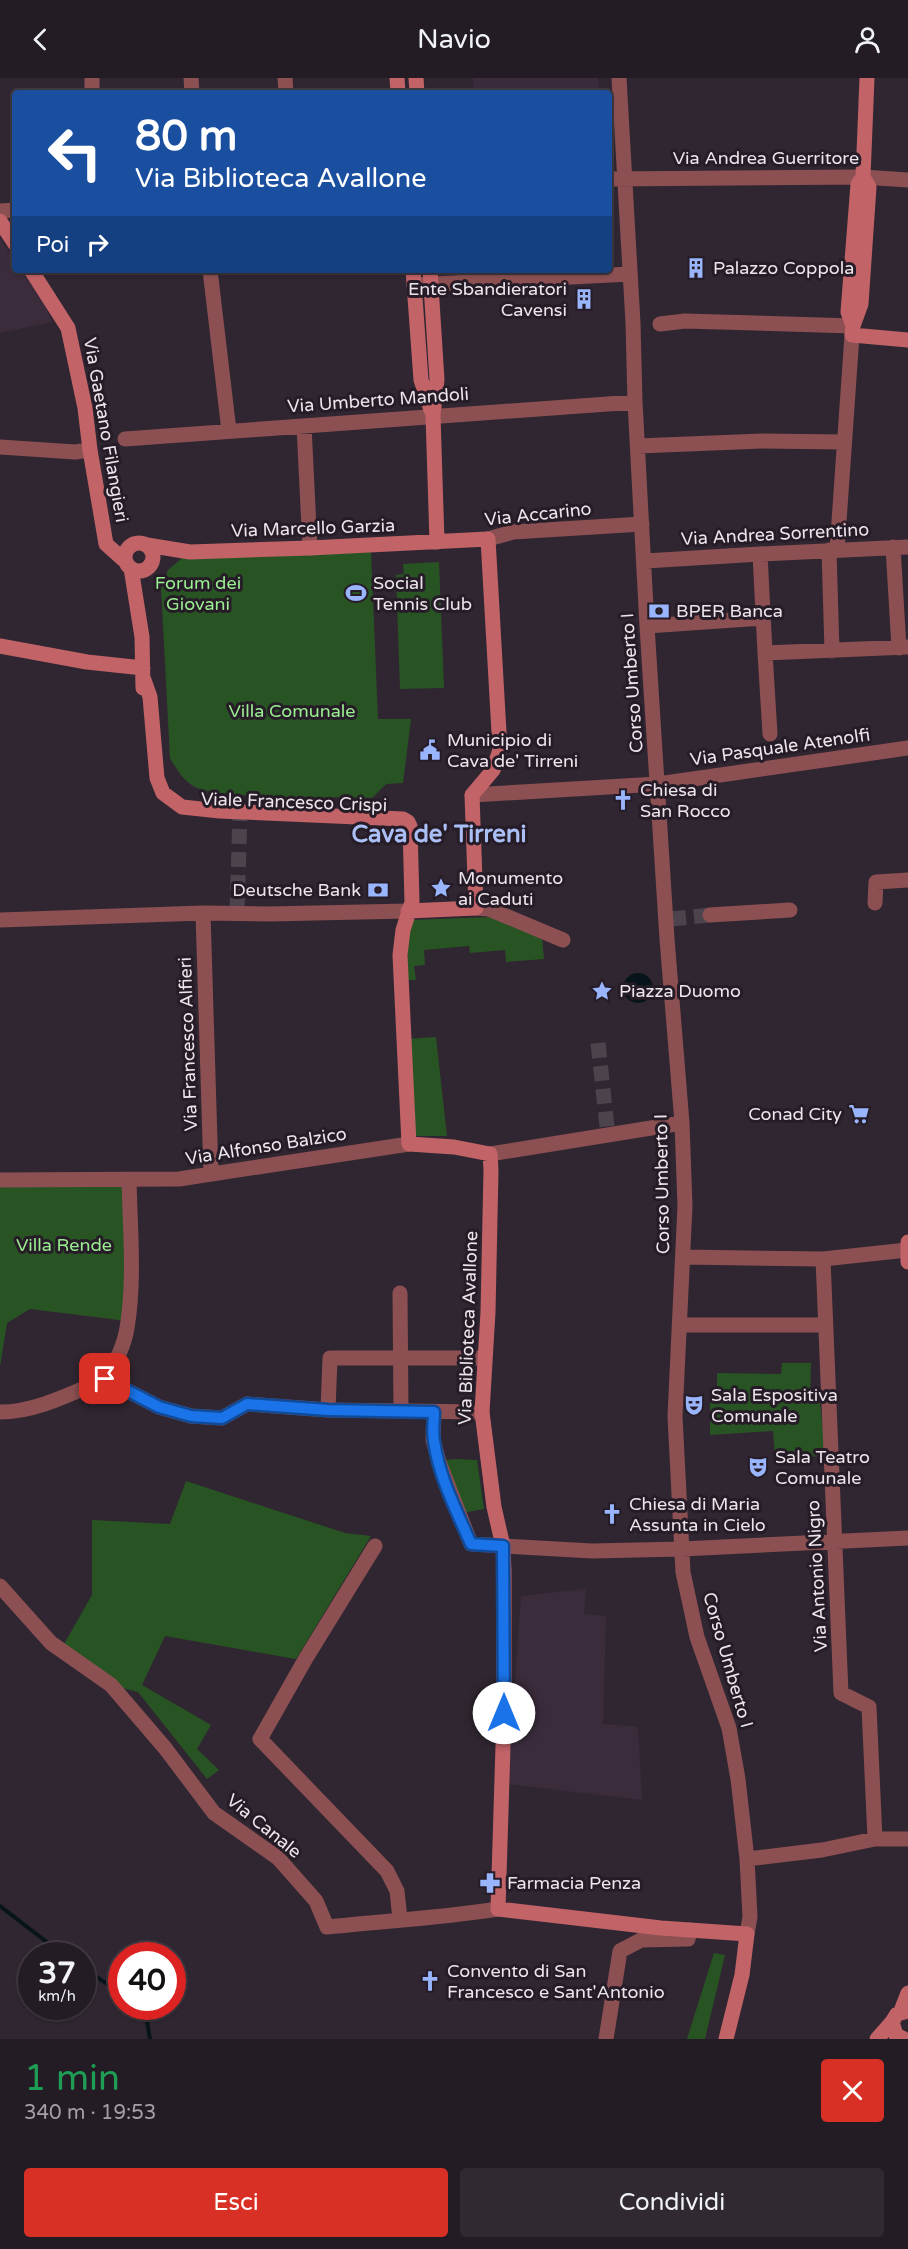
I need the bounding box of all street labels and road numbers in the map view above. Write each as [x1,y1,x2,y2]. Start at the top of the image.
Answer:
street label: Via Andrea Guerritore [673,147,859,169]
street label: Via Gaetano Filangieri [79,336,133,524]
street label: Via Umberto Mandoli [286,383,470,417]
street label: Via Accarino [483,497,593,531]
street label: Via Marcello Garzia [231,514,395,542]
street label: Via Andrea Sorrentino [680,518,870,550]
street label: Corso Umberto I [616,612,648,754]
street label: Via Pasquale Atenolfi [689,723,871,771]
street label: Viale Francesco Crispi [200,788,388,816]
street label: Via Francesco Alfieri [174,956,202,1132]
street label: Corso Umberto I [650,1114,674,1254]
street label: Via Alfonso Balzico [184,1122,348,1170]
street label: Via Biblioteca Avallone [454,1231,482,1425]
street label: Via Antonio Nigro [802,1499,832,1653]
street label: Corso Umberto I [698,1590,758,1730]
street label: Via Canale [222,1789,306,1863]

